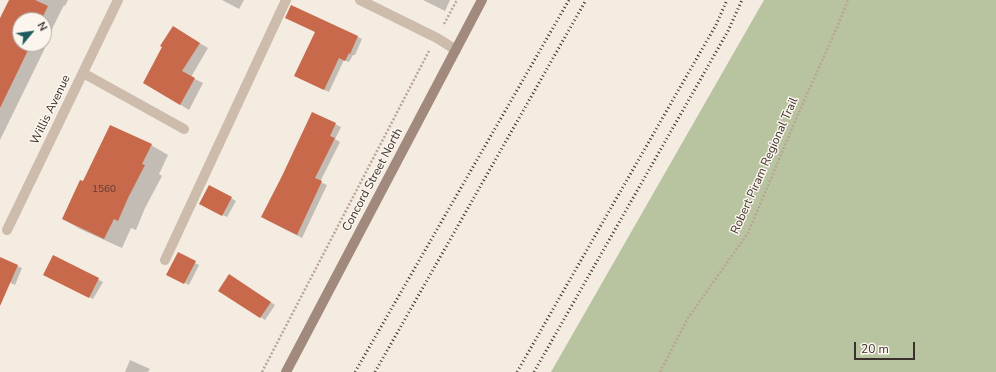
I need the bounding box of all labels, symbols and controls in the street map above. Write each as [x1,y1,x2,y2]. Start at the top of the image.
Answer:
north arrow [12,12,52,52]
text: N [33,19,51,34]
street label: Willis Avenue [28,73,74,147]
street label: Robert Piram Regional Trail [728,95,802,237]
street label: Concord Street North [340,126,406,234]
house number: 1560 [92,184,116,196]
scale bar [856,334,917,360]
text: 20 m [861,341,889,357]

